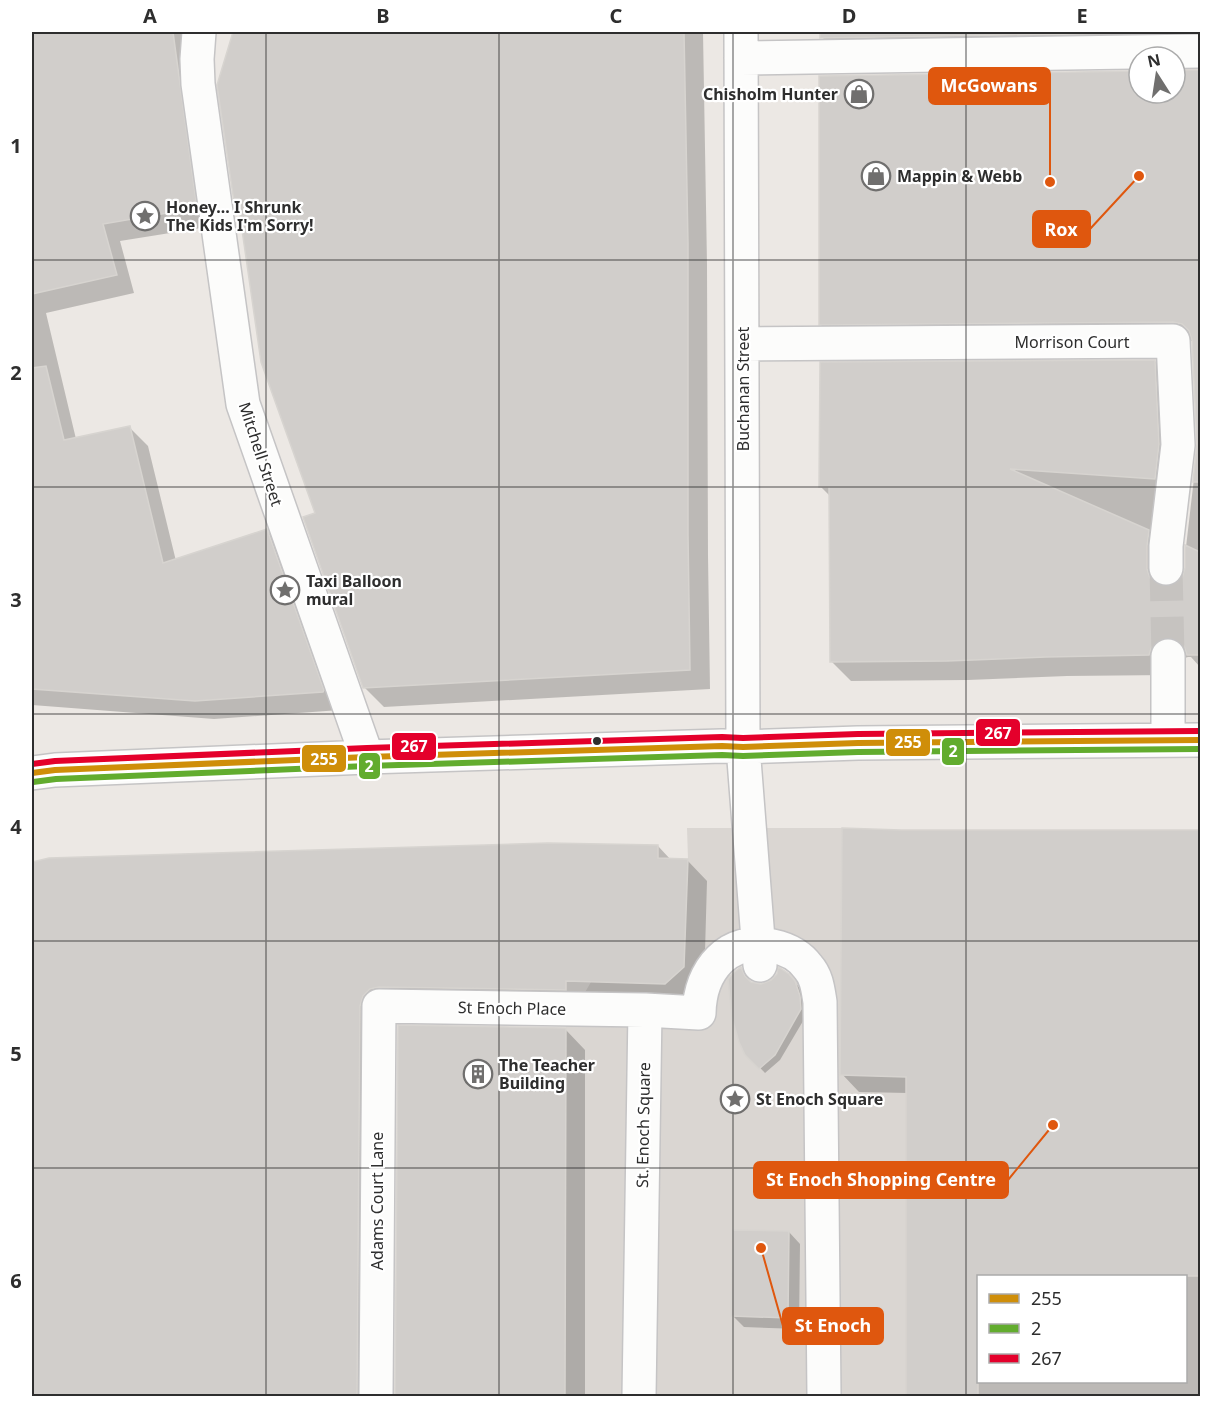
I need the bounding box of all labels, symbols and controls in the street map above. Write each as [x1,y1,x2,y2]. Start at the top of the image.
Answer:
text: A [143,2,157,29]
text: B [376,2,390,29]
text: C [610,2,623,29]
text: D [842,2,856,29]
text: E [1076,2,1088,29]
north arrow [1127,45,1187,105]
text: N [1145,48,1163,72]
callout: McGowans [929,68,1050,104]
text: McGowans [940,73,1038,97]
shop icon: Chisholm Hunter [843,78,875,110]
place label: Chisholm Hunter [703,83,838,105]
text: 1 [10,132,22,159]
shop icon: Mappin & Webb [860,160,892,192]
place label: Mappin & Webb [897,165,1022,187]
place label: Honey... I Shrunk The Kids I'm Sorry! [166,196,314,236]
place icon: Honey... I Shrunk The Kids I'm Sorry! [129,200,161,232]
callout: Rox [1033,211,1090,247]
text: Rox [1044,217,1078,241]
street label: Buchanan Street [732,327,754,451]
street label: Morrison Court [1015,331,1130,353]
text: 2 [10,359,22,386]
street label: Mitchell Street [234,399,288,509]
place label: Taxi Balloon mural [306,570,402,610]
place icon: Taxi Balloon mural [269,574,301,606]
text: 3 [10,586,22,613]
line badge: 267 [975,718,1021,747]
text: 267 [984,722,1012,744]
line badge: 255 [885,728,931,757]
text: 255 [894,731,922,753]
line badge: 267 [391,732,437,761]
text: 267 [400,735,428,757]
unlabelled marker [591,735,603,747]
line badge: 2 [941,737,965,766]
text: 2 [948,740,958,762]
line badge: 255 [301,744,347,773]
text: 255 [310,748,338,770]
line badge: 2 [358,752,381,780]
text: 2 [364,755,374,777]
text: 4 [10,813,22,840]
street label: St Enoch Place [458,996,566,1020]
text: 5 [10,1040,22,1067]
place label: The Teacher Building [499,1054,595,1094]
building icon: The Teacher Building [462,1058,494,1090]
street label: St. Enoch Square [631,1062,655,1188]
place icon: St Enoch Square [719,1083,751,1115]
place label: St Enoch Square [756,1088,883,1110]
street label: Adams Court Lane [366,1132,388,1270]
callout: St Enoch Shopping Centre [754,1162,1008,1198]
text: St Enoch Shopping Centre [766,1167,996,1191]
text: 6 [10,1267,22,1294]
legend [977,1275,1187,1383]
text: 255 [1031,1286,1062,1310]
callout: St Enoch [783,1308,883,1344]
text: St Enoch [795,1313,871,1337]
text: 2 [1031,1316,1041,1340]
text: 267 [1031,1346,1062,1370]

